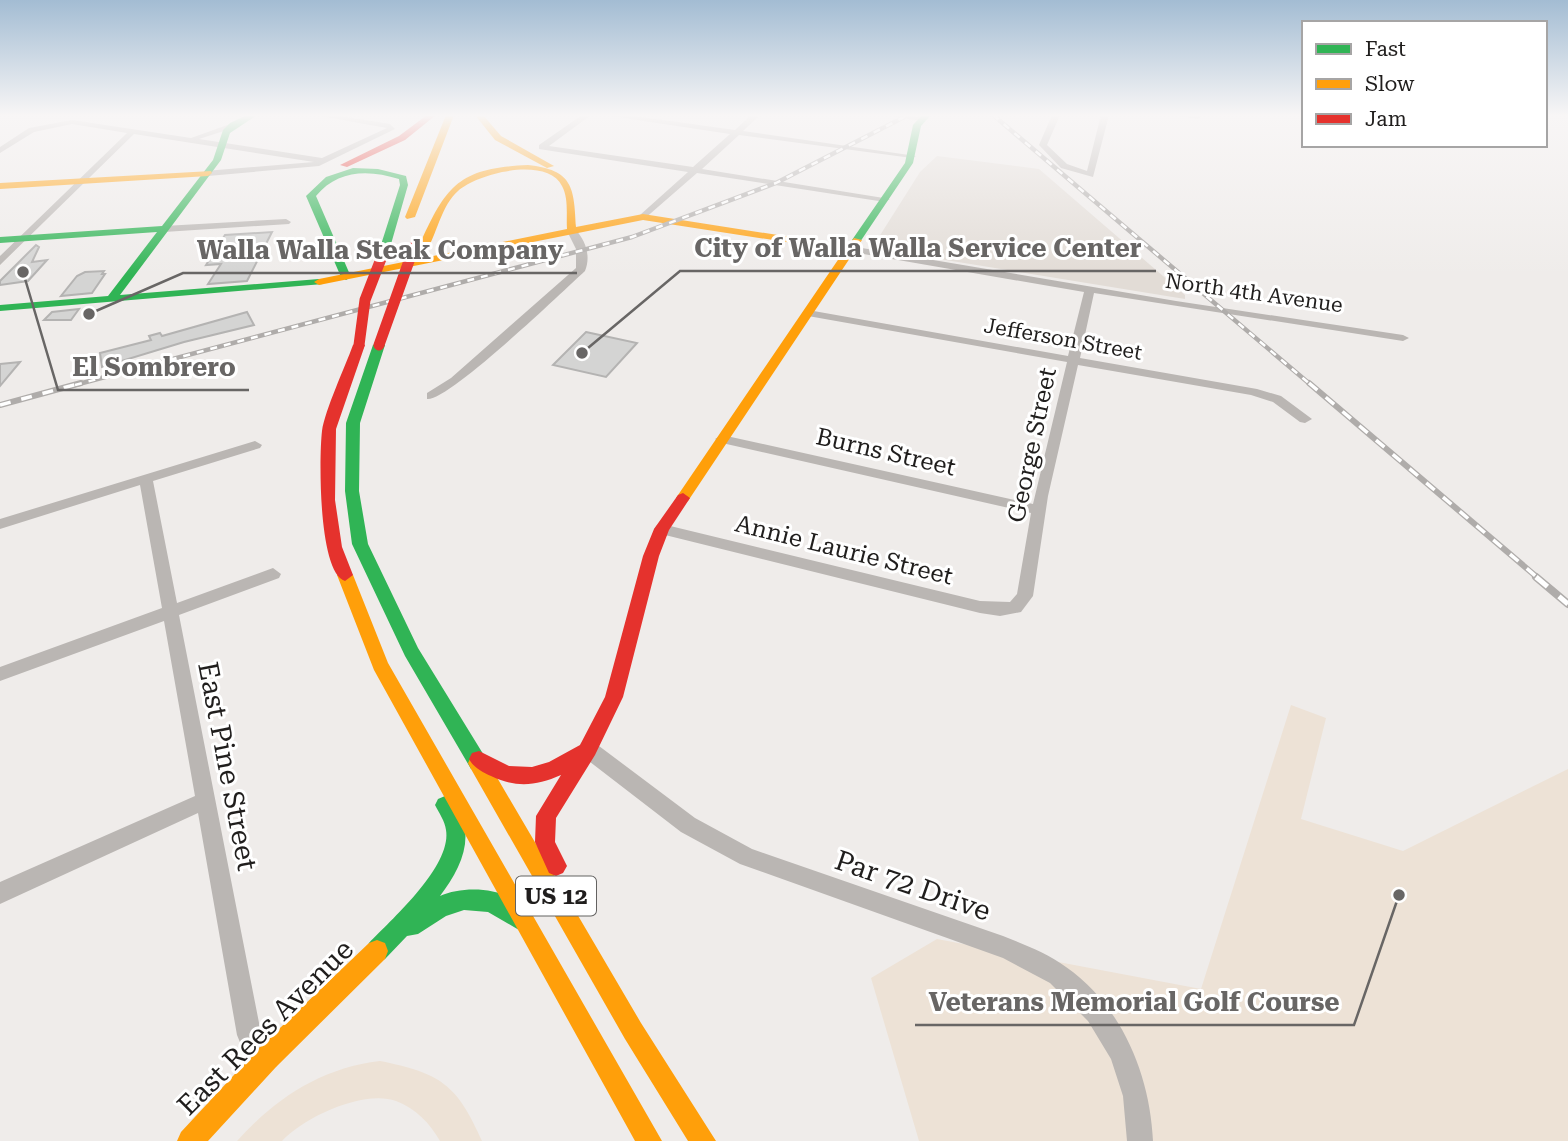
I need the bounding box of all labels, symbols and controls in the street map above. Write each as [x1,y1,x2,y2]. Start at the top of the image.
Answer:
legend [1302,21,1547,147]
text: Fast [1365,37,1406,61]
text: Slow [1365,72,1415,96]
text: Jam [1365,107,1407,131]
callout: City of Walla Walla Service Center [680,224,1156,271]
callout: Walla Walla Steak Company [183,226,577,273]
text: City of Walla Walla Service Center [694,233,1142,263]
text: Walla Walla Steak Company [197,235,564,265]
street label: North 4th Avenue [1164,269,1344,317]
street label: Jefferson Street [982,313,1144,365]
callout: El Sombrero [58,343,249,390]
text: El Sombrero [72,352,236,382]
street label: George Street [1002,365,1062,525]
street label: Burns Street [813,422,959,482]
street label: Annie Laurie Street [732,509,956,591]
street label: East Pine Street [191,659,264,873]
street label: Par 72 Drive [831,843,995,928]
road number: US 12 [516,876,596,916]
street label: East Rees Avenue [171,933,360,1122]
callout: Veterans Memorial Golf Course [915,978,1354,1025]
text: Veterans Memorial Golf Course [928,987,1340,1017]

